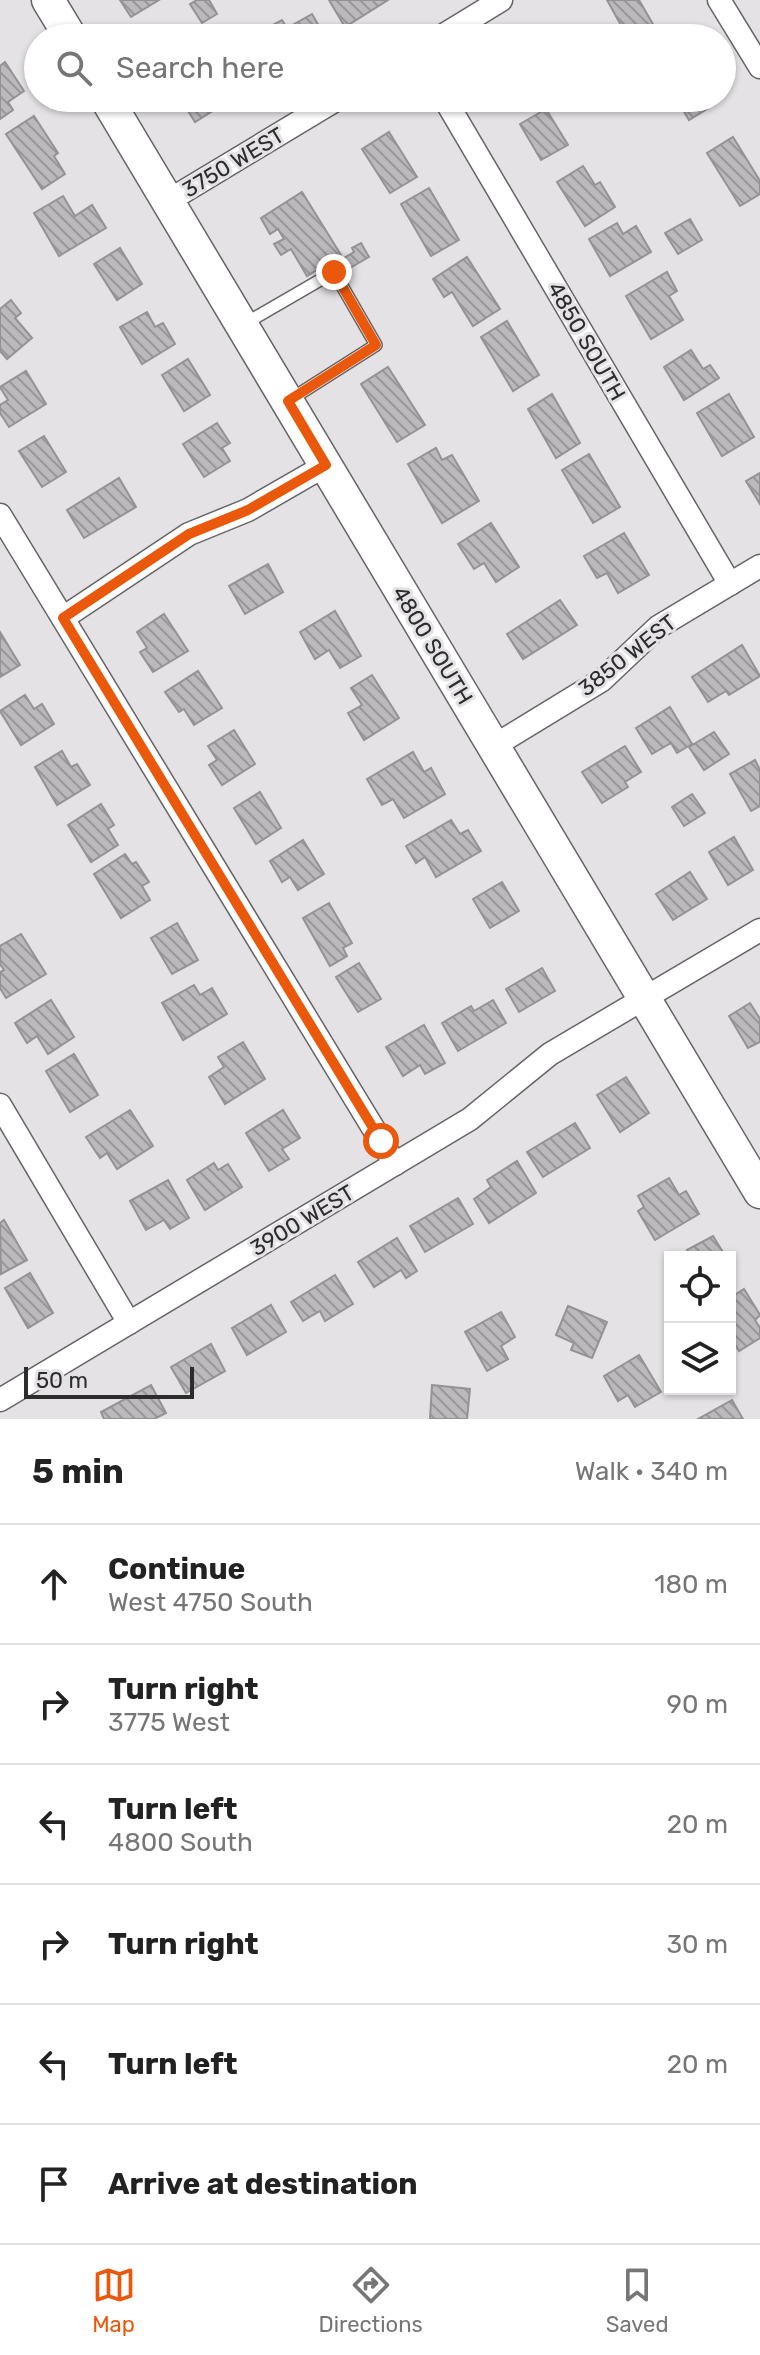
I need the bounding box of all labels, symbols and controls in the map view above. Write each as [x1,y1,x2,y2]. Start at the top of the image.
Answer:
search box [24,24,736,112]
icon: search [52,46,96,90]
text: Search here [116,50,284,86]
street label: 3750 WEST [178,121,289,203]
route end [316,254,352,290]
street label: 4850 SOUTH [542,277,631,405]
street label: 4800 SOUTH [387,581,479,709]
street label: 3850 WEST [573,609,682,702]
route start [363,1123,399,1159]
street label: 3900 WEST [245,1179,359,1262]
map controls [664,1251,736,1395]
button: locate [664,1251,736,1323]
button: layers [664,1323,736,1395]
scale bar [24,1363,194,1399]
text: 50 m [36,1367,88,1394]
text: 5 min [32,1451,124,1492]
text: Walk · 340 m [575,1456,728,1487]
text: Continue [108,1551,245,1587]
icon: ahead [32,1562,76,1606]
text: 180 m [654,1569,728,1600]
text: West 4750 South [108,1587,313,1618]
text: Turn right [108,1671,259,1707]
icon: right [32,1682,76,1726]
text: 90 m [667,1689,728,1720]
text: 3775 West [108,1707,230,1738]
text: Turn left [108,1791,238,1827]
icon: left [32,1802,76,1846]
text: 20 m [667,1809,728,1840]
text: 4800 South [108,1827,253,1858]
icon: right [32,1922,76,1966]
text: Turn right [108,1926,259,1962]
text: 30 m [666,1929,728,1960]
icon: left [32,2042,76,2086]
text: Turn left [108,2046,238,2082]
text: 20 m [667,2049,728,2080]
icon: arrive [32,2162,76,2206]
text: Arrive at destination [108,2166,418,2202]
tab: Map [92,2263,136,2338]
tab: Directions [319,2263,423,2338]
tab: Saved [606,2263,669,2338]

